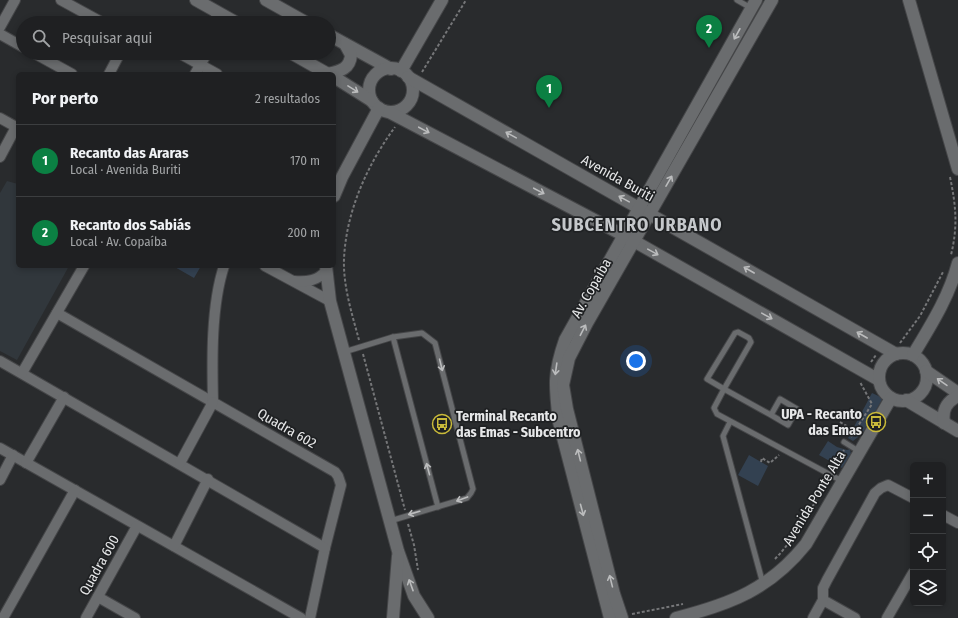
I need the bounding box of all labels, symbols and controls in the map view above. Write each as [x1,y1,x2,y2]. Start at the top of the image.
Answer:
pin: 2 [696,15,722,48]
search box [16,16,336,60]
icon: search [30,27,52,49]
one-way arrow [733,28,741,40]
text: Pesquisar aqui [62,29,152,47]
pin: 1 [536,75,562,108]
one-way arrow [347,85,359,93]
text: Por perto [32,88,98,109]
text: 2 resultados [255,91,320,106]
one-way arrow [418,127,430,135]
one-way arrow [505,131,517,138]
text: Recanto das Araras [70,144,189,162]
street label: Avenida Buriti [578,151,657,205]
text: 1 [42,153,48,168]
text: 170 m [290,153,320,168]
text: Local · Avenida Buriti [70,162,181,177]
one-way arrow [665,175,673,187]
one-way arrow [533,188,545,195]
one-way arrow [618,194,630,202]
district label: SUBCENTRO URBANO [551,214,723,236]
text: Recanto dos Sabiás [70,216,191,234]
text: 2 [42,225,48,240]
text: 200 m [288,225,320,240]
text: Local · Av. Copaíba [70,234,167,249]
one-way arrow [647,249,659,257]
street label: Av. Copaíba [568,256,615,321]
one-way arrow [743,265,755,273]
one-way arrow [760,313,772,321]
one-way arrow [580,325,587,337]
one-way arrow [856,330,868,338]
your location [626,351,646,371]
one-way arrow [438,358,445,371]
one-way arrow [552,363,560,376]
one-way arrow [937,378,948,386]
street label: Quadra 602 [254,405,319,452]
place label: UPA - Recanto das Emas [781,406,863,439]
place label: Terminal Recanto das Emas - Subcentro [456,408,581,441]
bus stop icon: UPA - Recanto das Emas [865,411,887,433]
bus stop icon: Terminal Recanto das Emas - Subcentro [431,413,453,435]
street label: Avenida Ponte Alta [779,448,850,549]
one-way arrow [574,449,582,462]
map controls [910,462,946,606]
button: + [910,462,946,498]
one-way arrow [424,463,431,476]
one-way arrow [455,496,468,503]
button: − [910,498,946,534]
one-way arrow [579,503,586,516]
one-way arrow [407,510,420,518]
street label: Quadra 600 [76,532,123,598]
button: locate [910,534,946,570]
button: layers [910,570,946,606]
one-way arrow [606,575,614,588]
one-way arrow [406,580,414,592]

